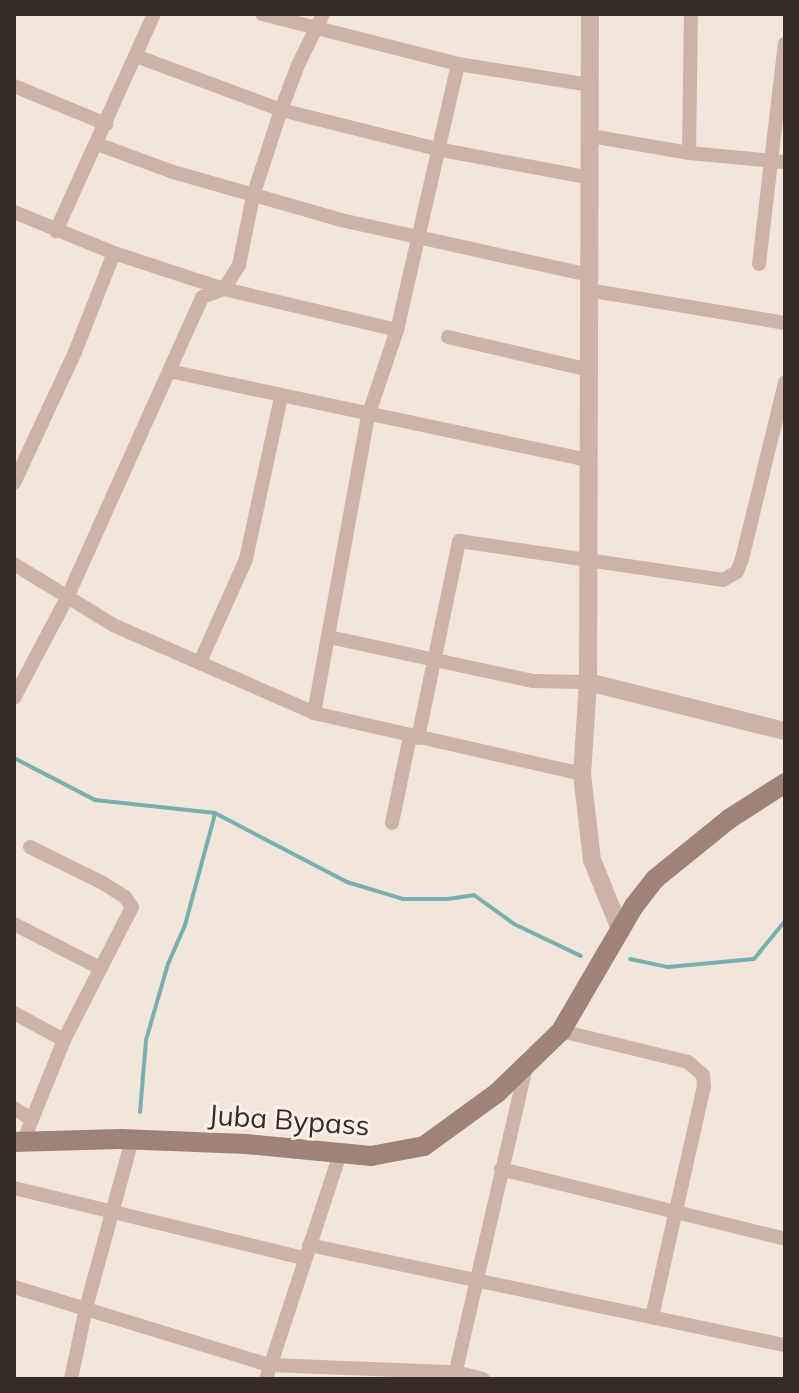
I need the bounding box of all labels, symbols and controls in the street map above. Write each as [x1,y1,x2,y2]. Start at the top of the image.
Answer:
street label: Juba Bypass [207,1098,371,1142]

